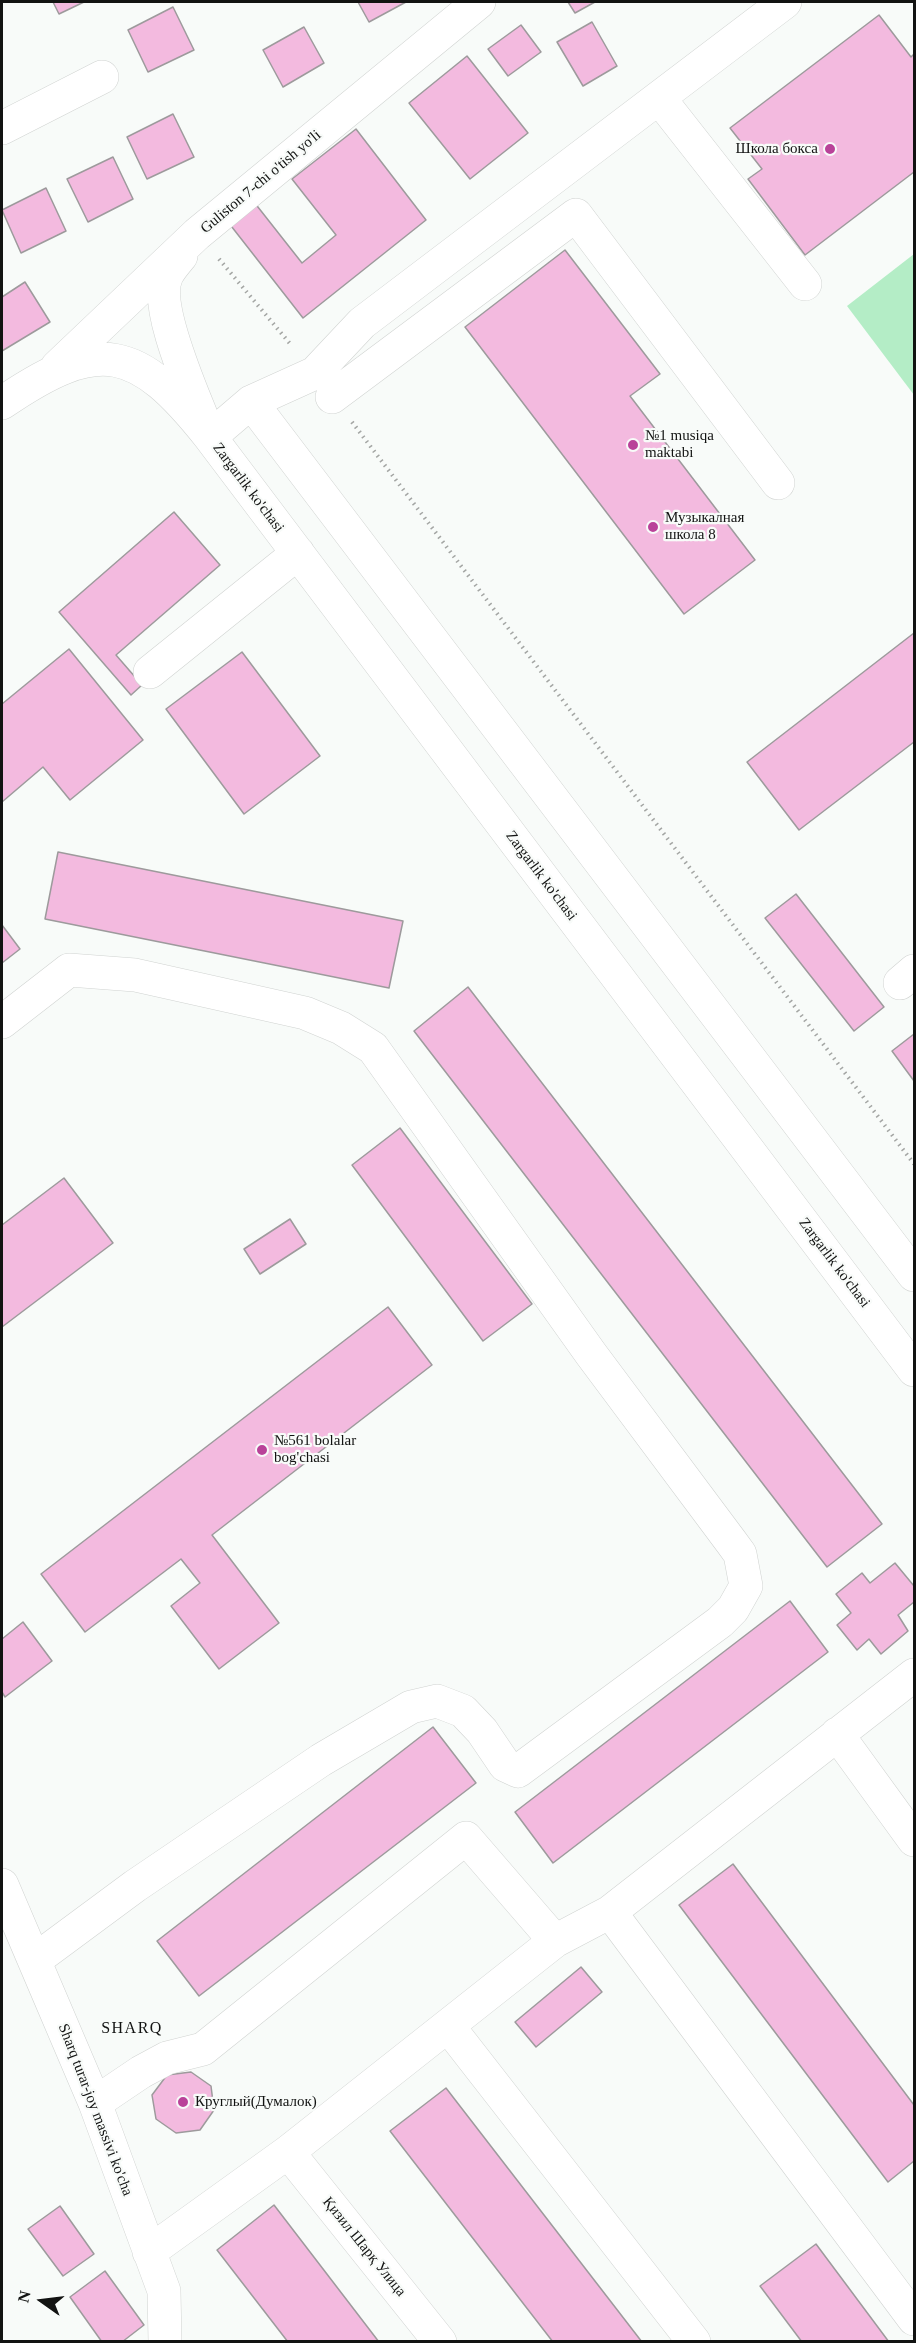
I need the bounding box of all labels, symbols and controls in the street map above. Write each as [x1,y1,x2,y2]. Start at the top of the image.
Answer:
street label: Guliston 7-chi o'tish yo'li [197,126,325,238]
place label: Школа бокса [736,140,818,158]
marker: Школа бокса [823,142,837,156]
place label: №1 musiqa maktabi [645,427,714,462]
marker: №1 musiqa maktabi [626,438,640,452]
street label: Zargarlik ko'chasi [208,440,288,536]
place label: Музыкалная школа 8 [665,509,744,544]
marker: Музыкалная школа 8 [646,520,660,534]
street label: Zargarlik ko'chasi [501,828,581,924]
street label: Zargarlik ko'chasi [794,1215,874,1311]
place label: №561 bolalar bog'chasi [274,1432,356,1467]
marker: №561 bolalar bog'chasi [255,1443,269,1457]
district label: SHARQ [101,2019,163,2039]
street label: Sharq turar-joy massivi ko'cha [54,2021,136,2199]
place label: Круглый(Думалок) [195,2093,317,2111]
marker: Круглый(Думалок) [176,2095,190,2109]
street label: Қизил Шарқ Улица [318,2194,410,2300]
north arrow [12,2271,72,2331]
text: N [14,2289,34,2304]

